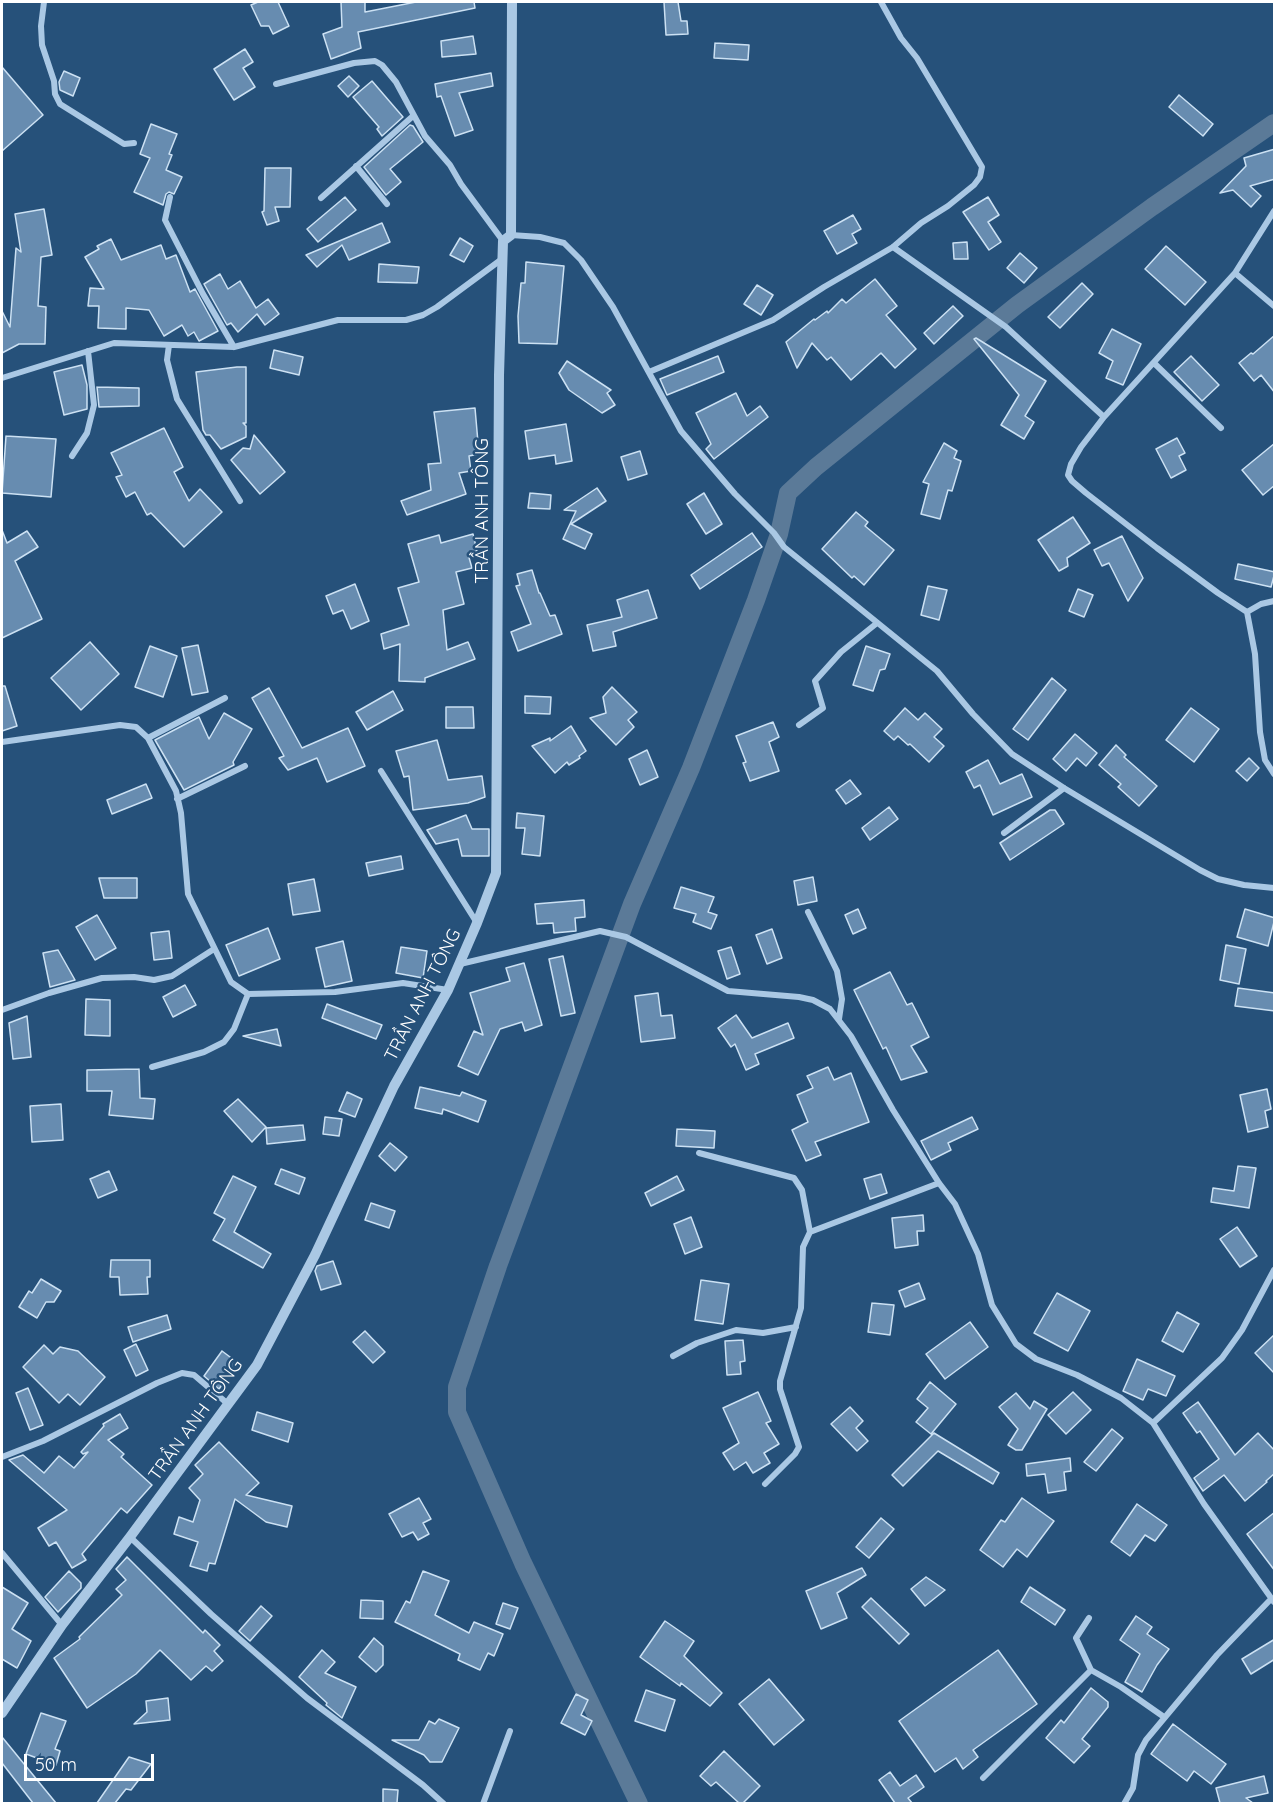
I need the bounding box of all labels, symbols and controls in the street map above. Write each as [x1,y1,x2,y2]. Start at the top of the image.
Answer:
street label: TRẦN ANH TÔNG [472,438,494,584]
street label: TRẦN ANH TÔNG [380,925,466,1065]
street label: TRẦN ANH TÔNG [145,1355,247,1485]
scale bar [27,1742,158,1780]
text: 50 m [35,1753,77,1776]

